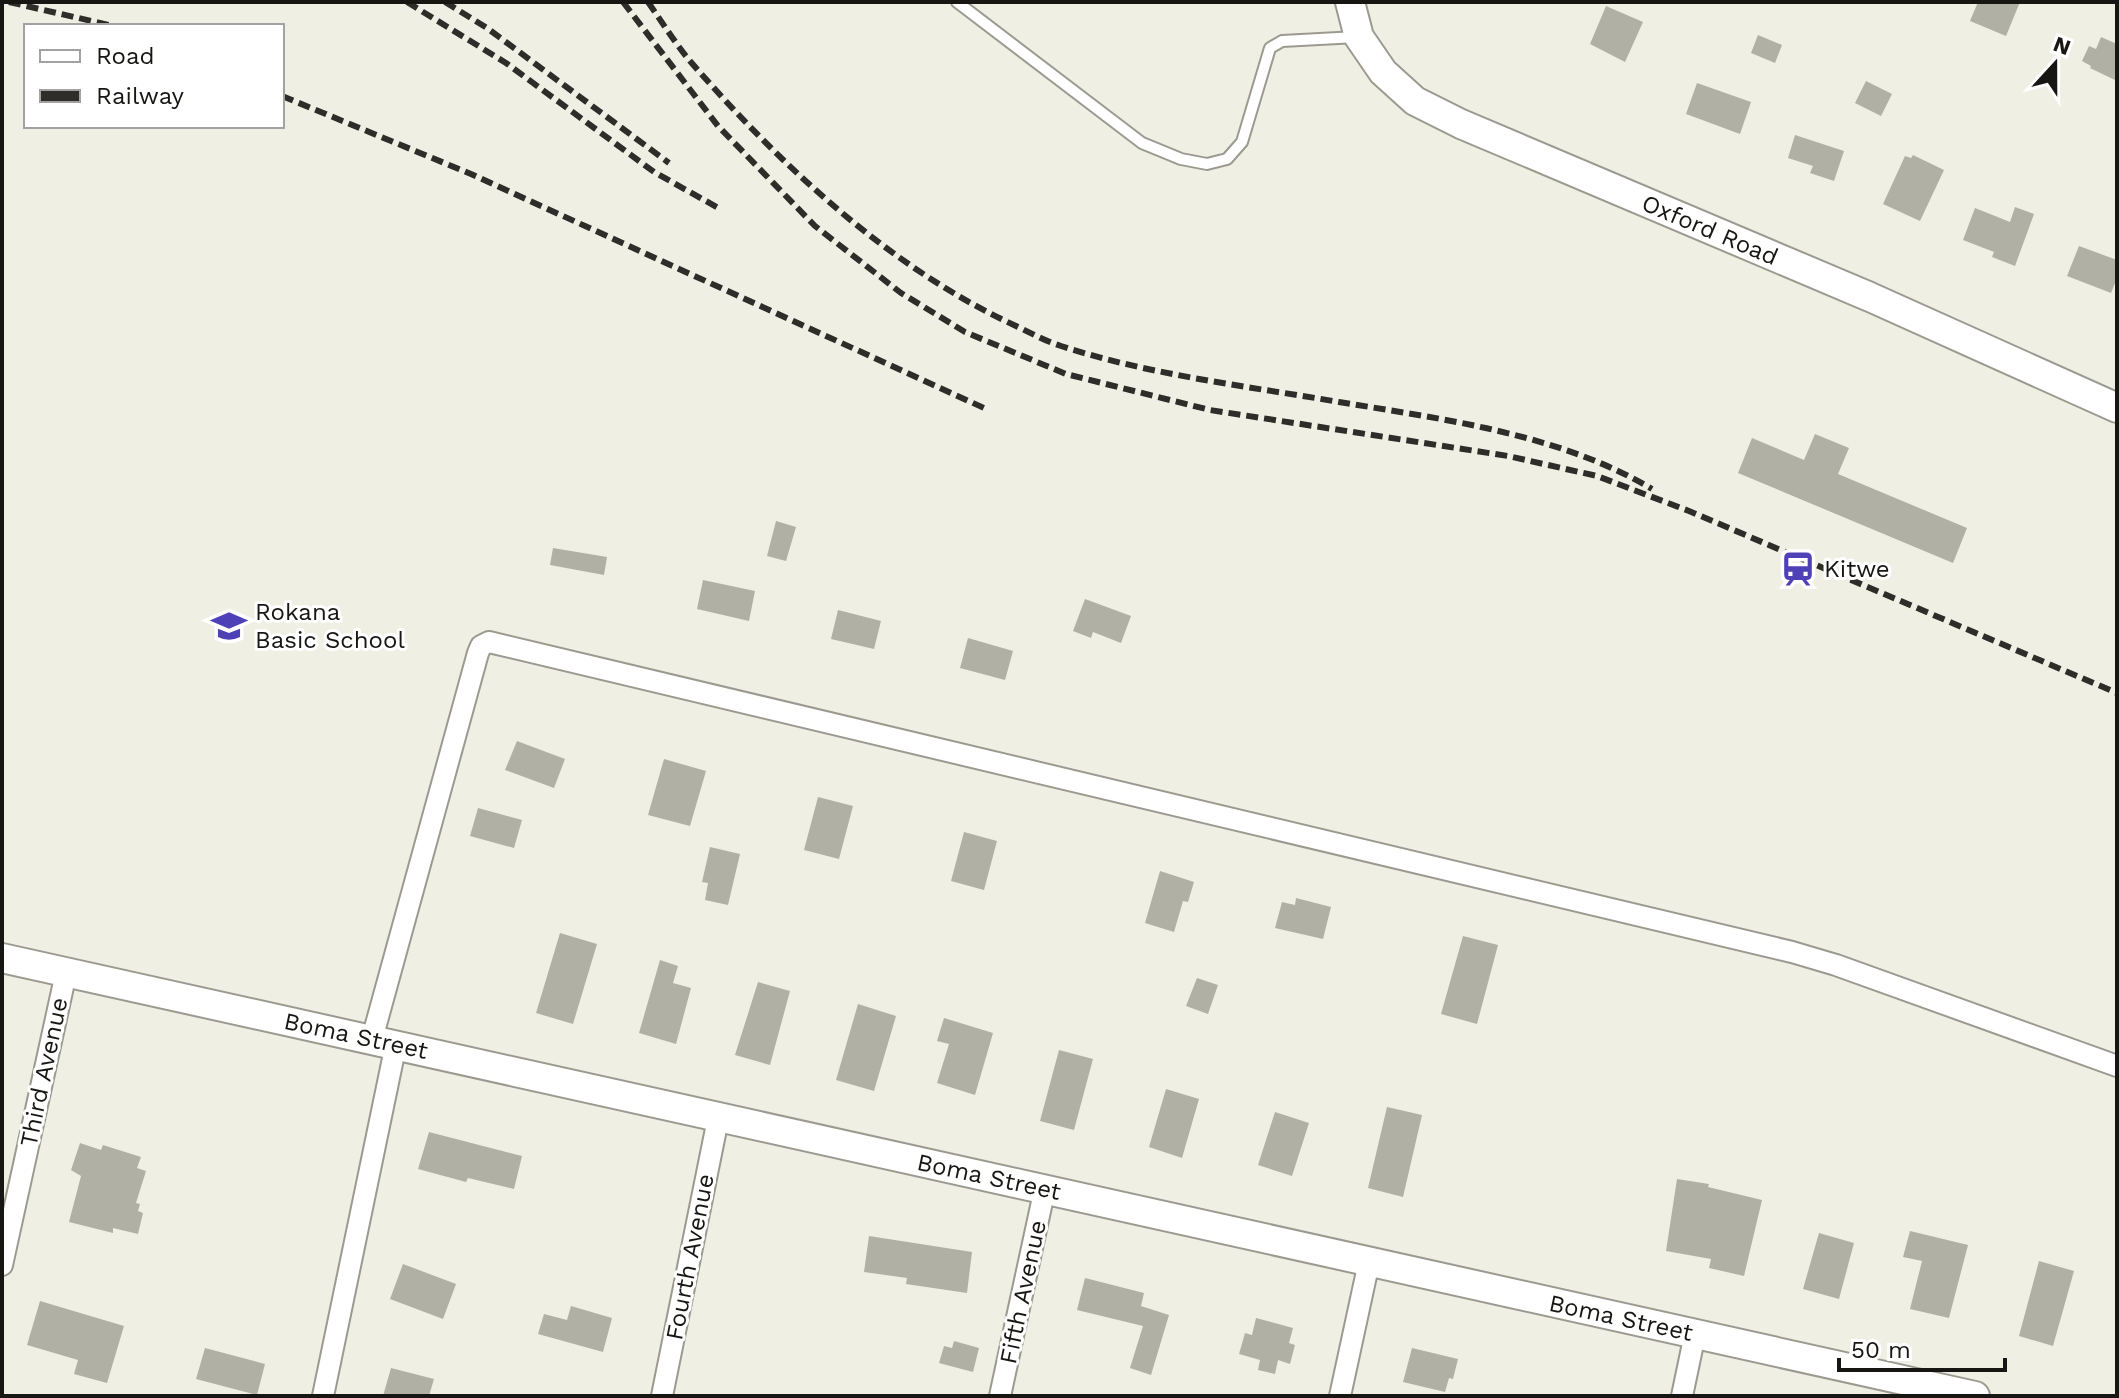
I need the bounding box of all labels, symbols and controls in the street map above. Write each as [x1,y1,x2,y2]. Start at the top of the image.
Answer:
legend [24,24,284,128]
north arrow [2015,24,2095,104]
text: N [2050,31,2074,60]
text: Road [96,42,155,70]
text: Railway [96,82,185,110]
street label: Oxford Road [1638,189,1782,271]
station icon: Kitwe [1779,550,1817,588]
place label: Kitwe [1824,555,1890,583]
place label: Rokana Basic School [255,598,405,654]
school or university icon: Rokana Basic School [210,607,248,645]
street label: Third Avenue [15,995,73,1149]
street label: Boma Street [281,1007,431,1065]
street label: Boma Street [914,1148,1064,1206]
street label: Fourth Avenue [660,1172,720,1342]
street label: Fifth Avenue [994,1218,1052,1366]
street label: Boma Street [1546,1289,1696,1347]
scale bar [1839,1322,2005,1372]
text: 50 m [1851,1336,1911,1364]

